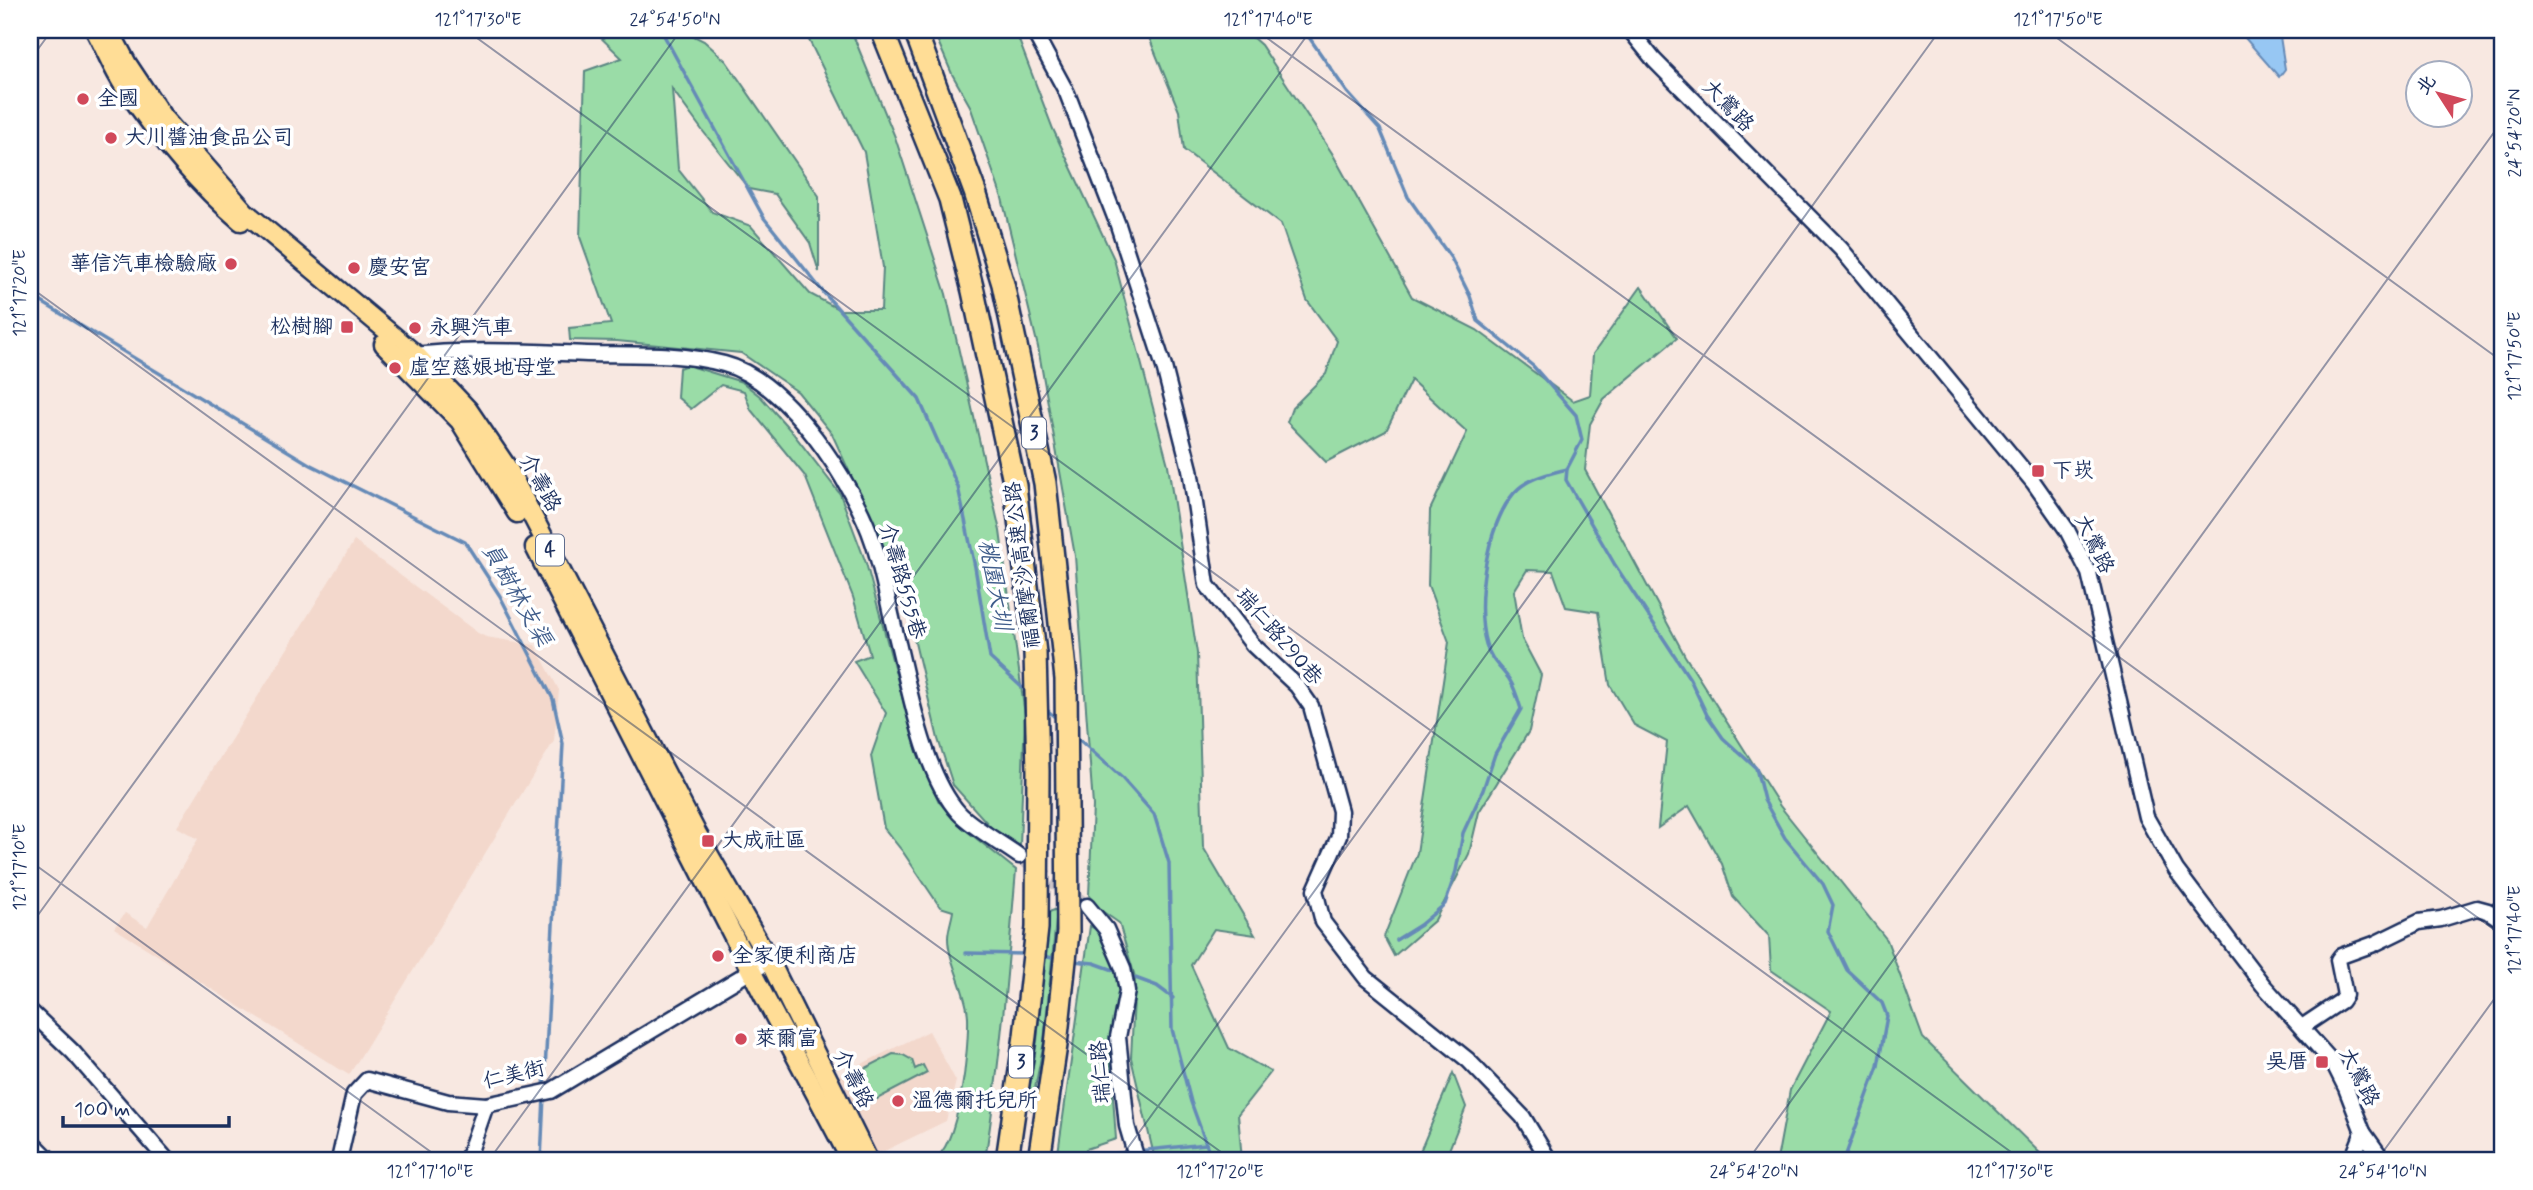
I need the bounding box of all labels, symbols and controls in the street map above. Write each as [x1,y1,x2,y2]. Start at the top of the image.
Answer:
text: 121°17'30"E [434,8,522,32]
text: 24°54'50"N [629,8,721,32]
text: 121°17'40"E [1223,8,1313,32]
text: 121°17'50"E [2013,8,2103,32]
north arrow [2404,60,2474,130]
text: 北 [2411,70,2442,100]
street label: 大鶯路 [1696,74,1760,138]
place label: 全國 [97,85,139,113]
text: 24°54'20"N [2503,88,2527,178]
marker: 全國 [75,91,91,107]
place label: 大川醬油食品公司 [125,124,293,152]
marker: 大川醬油食品公司 [103,130,119,146]
text: 121°17'20"E [8,249,32,337]
place label: 華信汽車檢驗廠 [70,250,217,278]
place label: 慶安宮 [368,254,431,282]
marker: 華信汽車檢驗廠 [223,256,239,272]
marker: 慶安宮 [346,260,362,276]
text: 121°17'50"E [2503,311,2527,401]
place label: 松樹腳 [270,313,333,341]
place label: 永興汽車 [429,314,513,342]
marker: 松樹腳 [339,319,355,335]
marker: 永興汽車 [407,320,423,336]
place label: 虛空慈娘地母堂 [409,354,556,382]
marker: 虛空慈娘地母堂 [387,360,403,376]
road number: 3 [1022,418,1046,448]
street label: 介壽路 [512,449,568,517]
place label: 下崁 [2052,457,2094,485]
marker: 下崁 [2030,463,2046,479]
street label: 福爾摩沙高速公路 [999,480,1047,650]
street label: 大鶯路 [2068,510,2120,578]
street label: 介壽路555巷 [872,520,932,642]
road number: 4 [536,534,564,566]
water label: 桃園大圳 [970,537,1018,636]
water label: 員樹林支渠 [474,538,559,654]
street label: 瑞仁路290巷 [1229,583,1329,691]
text: 121°17'10"E [8,824,32,910]
place label: 大成社區 [722,827,806,855]
marker: 大成社區 [700,833,716,849]
text: 121°17'40"E [2503,885,2527,975]
place label: 全家便利商店 [732,942,858,970]
marker: 全家便利商店 [710,948,726,964]
place label: 萊爾富 [755,1025,818,1053]
marker: 萊爾富 [733,1031,749,1047]
street label: 瑞仁路 [1085,1040,1117,1104]
street label: 大鶯路 [2332,1043,2386,1111]
street label: 介壽路 [826,1045,880,1113]
road number: 3 [1009,1046,1033,1078]
place label: 吳厝 [2266,1048,2308,1076]
street label: 仁美街 [480,1054,548,1096]
marker: 吳厝 [2314,1054,2330,1070]
scale bar [63,1085,229,1129]
place label: 溫德爾托兒所 [912,1087,1038,1115]
marker: 溫德爾托兒所 [890,1093,906,1109]
text: 100 m [74,1096,130,1124]
text: 121°17'10"E [387,1160,473,1184]
text: 121°17'20"E [1176,1160,1264,1184]
text: 24°54'20"N [1709,1160,1799,1184]
text: 121°17'30"E [1966,1160,2054,1184]
text: 24°54'10"N [2339,1160,2427,1184]

